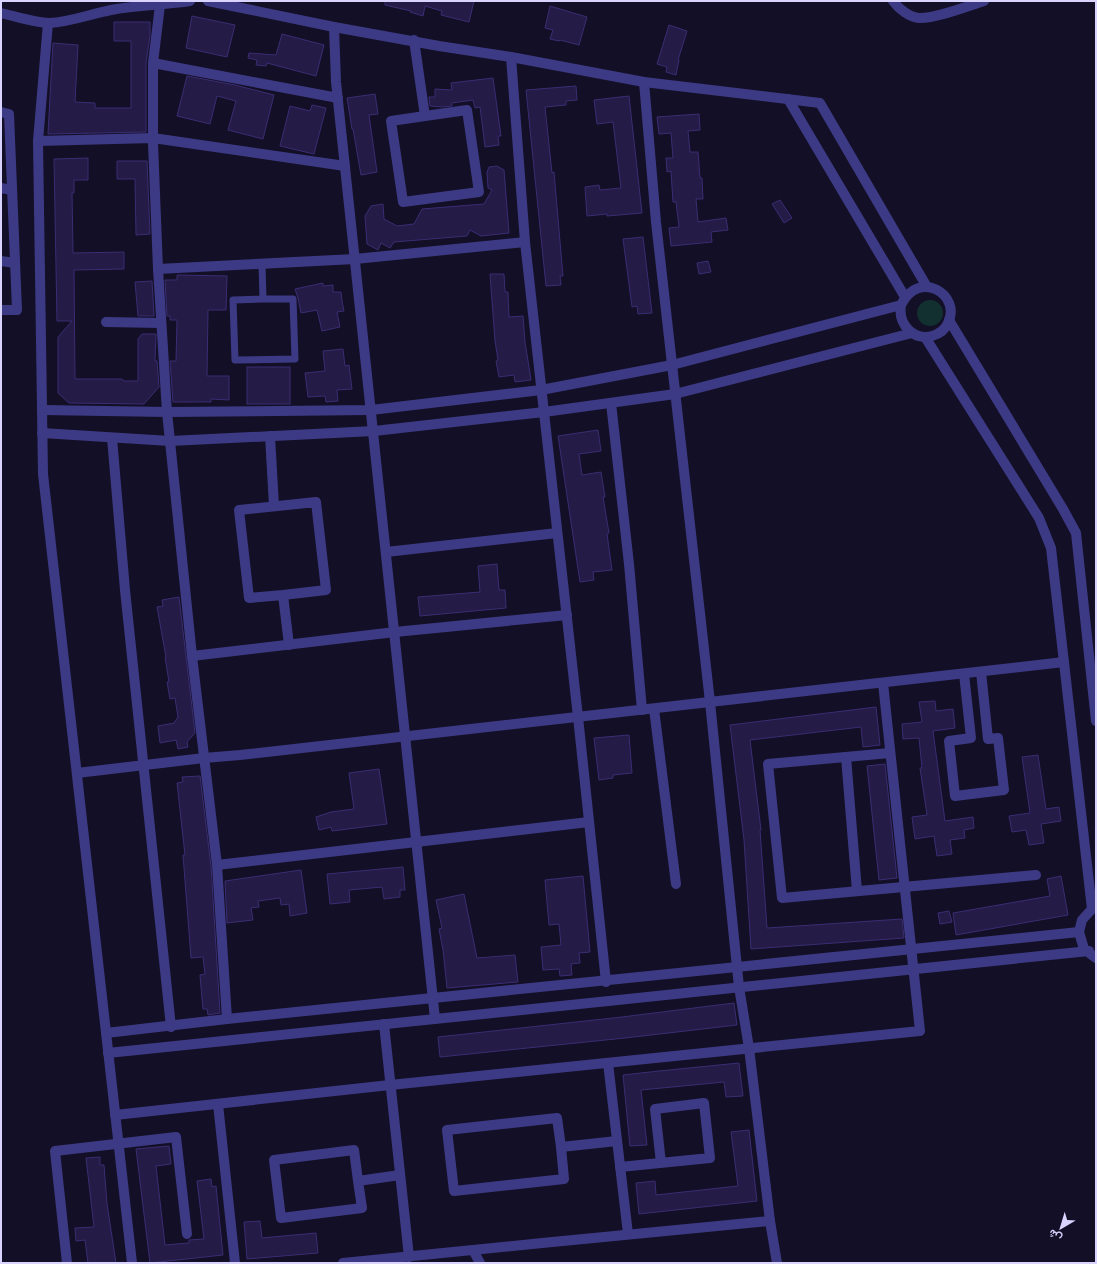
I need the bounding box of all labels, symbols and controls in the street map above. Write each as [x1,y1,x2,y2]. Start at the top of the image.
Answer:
north arrow [1041,1208,1081,1248]
text: ش [1045,1226,1064,1245]

